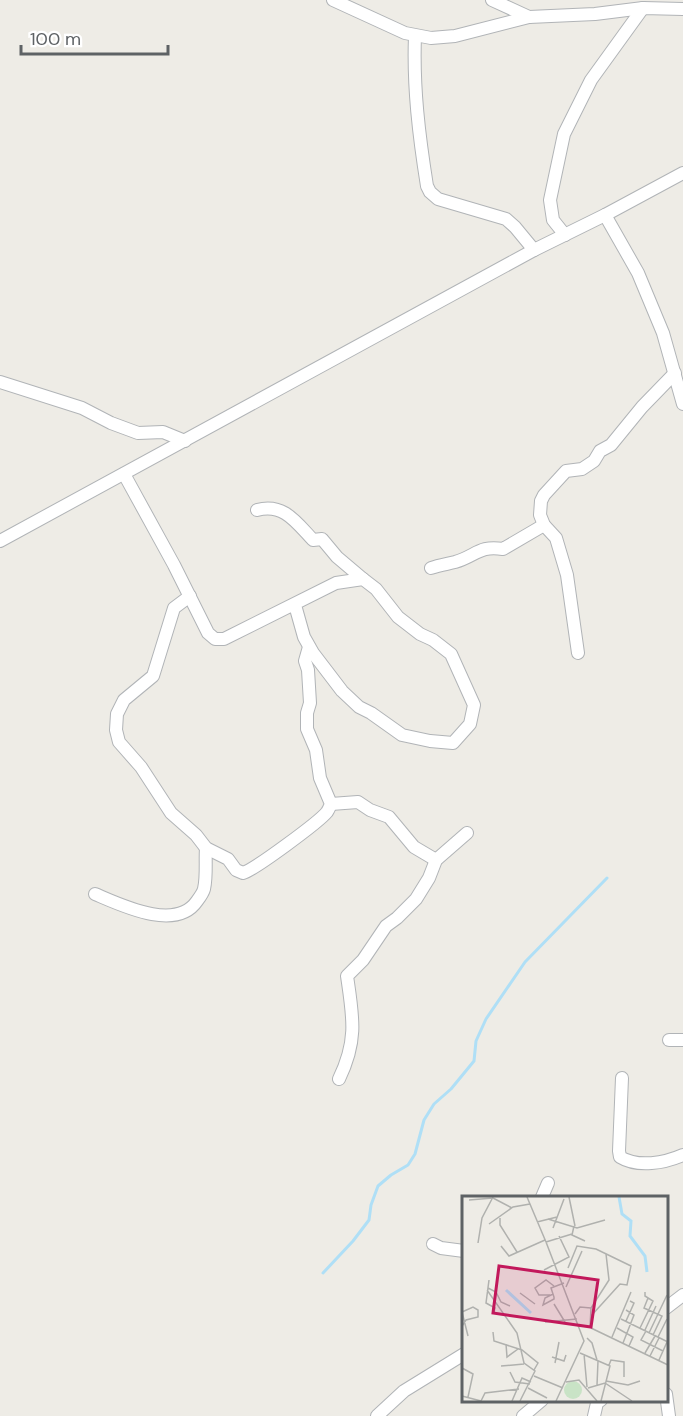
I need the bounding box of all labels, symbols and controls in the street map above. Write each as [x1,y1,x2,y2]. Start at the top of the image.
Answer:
scale bar [21,18,168,56]
text: 100 m [30,27,81,51]
inset map [462,1196,668,1401]

